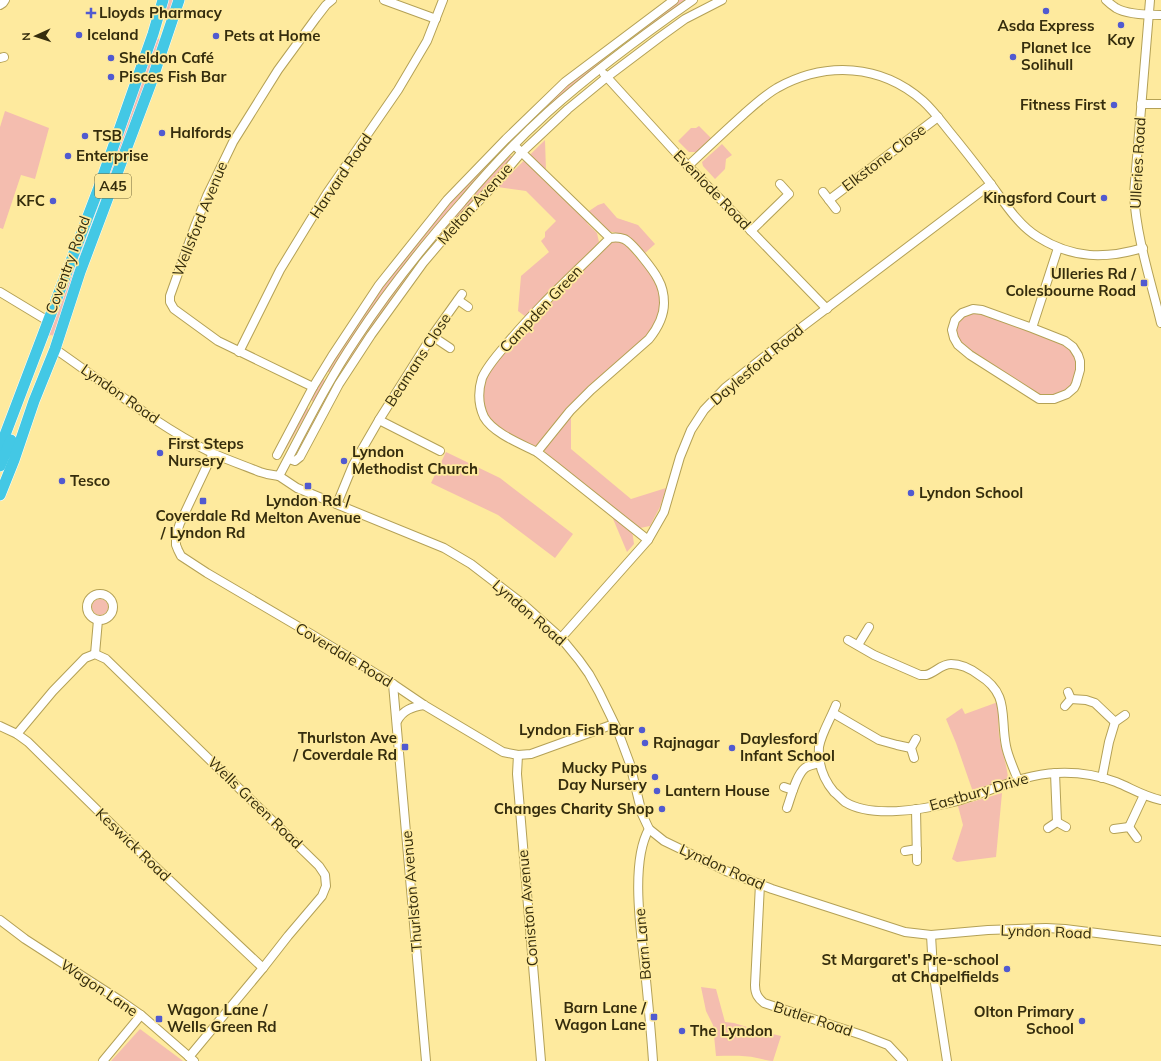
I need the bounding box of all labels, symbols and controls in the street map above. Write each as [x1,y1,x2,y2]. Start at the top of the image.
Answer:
place label: Lloyds Pharmacy [99,3,223,22]
marker: Asda Express [1041,6,1051,16]
marker: Lloyds Pharmacy [86,8,96,18]
north arrow [16,16,56,56]
place label: Asda Express [998,16,1094,35]
marker: Kay [1116,20,1126,30]
place label: Iceland [87,25,138,44]
place label: Pets at Home [224,26,320,45]
marker: Iceland [74,30,84,40]
place label: Kay [1107,30,1136,49]
marker: Pets at Home [211,31,221,41]
text: N [19,32,33,41]
place label: Planet Ice Solihull [1021,38,1091,74]
place label: Sheldon Café [119,48,214,67]
marker: Planet Ice Solihull [1008,52,1018,62]
marker: Sheldon Café [106,53,116,63]
place label: Pisces Fish Bar [119,67,226,86]
marker: Pisces Fish Bar [106,72,116,82]
place label: Fitness First [1020,95,1106,114]
marker: Fitness First [1109,100,1119,110]
street label: Ulleries Road [1126,117,1149,209]
street label: Elkstone Close [838,120,929,195]
place label: Halfords [170,123,232,142]
place label: TSB [93,126,122,145]
marker: Halfords [157,128,167,138]
street label: Harvard Road [305,130,376,222]
marker: TSB [80,131,90,141]
place label: Enterprise [76,146,149,165]
street label: Evenlode Road [670,146,755,233]
marker: Enterprise [63,151,73,161]
street label: Wellsford Avenue [168,158,231,279]
street label: Melton Avenue [433,159,516,248]
road number: A45 [95,174,131,198]
place label: Kingsford Court [983,188,1096,207]
place label: KFC [16,191,45,210]
marker: Kingsford Court [1099,193,1109,203]
marker: KFC [48,196,58,206]
street label: Coventry Road [41,213,94,316]
street label: Campden Green [495,261,586,356]
place label: Ulleries Rd / Colesbourne Road [1006,264,1137,300]
marker: Ulleries Rd / Colesbourne Road [1139,278,1149,288]
street label: Beamans Close [380,309,455,410]
street label: Daylesford Road [706,320,807,409]
street label: Lyndon Road [77,360,163,428]
place label: First Steps Nursery [168,434,244,470]
place label: Lyndon Methodist Church [352,442,478,478]
marker: First Steps Nursery [155,448,165,458]
marker: Lyndon Methodist Church [339,456,349,466]
place label: Tesco [70,471,110,490]
marker: Tesco [57,476,67,486]
marker: Lyndon Rd / Melton Avenue [303,481,313,491]
place label: Lyndon School [919,483,1023,502]
marker: Lyndon School [906,488,916,498]
place label: Lyndon Rd / Melton Avenue [255,491,361,527]
marker: Coverdale Rd / Lyndon Rd [198,496,208,506]
place label: Coverdale Rd / Lyndon Rd [156,506,250,542]
street label: Lyndon Road [489,575,570,650]
street label: Coverdale Road [292,618,396,691]
place label: Lyndon Fish Bar [519,720,634,739]
marker: Lyndon Fish Bar [637,725,647,735]
place label: Thurlston Ave / Coverdale Rd [292,728,397,764]
place label: Daylesford Infant School [740,729,835,765]
place label: Rajnagar [653,733,720,752]
marker: Rajnagar [640,738,650,748]
marker: Thurlston Ave / Coverdale Rd [400,742,410,752]
marker: Daylesford Infant School [727,743,737,753]
street label: Wells Green Road [204,753,307,853]
place label: Mucky Pups Day Nursery [558,758,648,794]
street label: Eastbury Drive [927,768,1031,815]
marker: Mucky Pups Day Nursery [650,772,660,782]
place label: Lantern House [665,781,770,800]
marker: Lantern House [652,786,662,796]
place label: Changes Charity Shop [494,799,654,818]
street label: Keswick Road [92,804,175,885]
marker: Changes Charity Shop [657,804,667,814]
street label: Thurlston Avenue [397,830,426,952]
street label: Lyndon Road [677,839,768,894]
street label: Coniston Avenue [513,849,542,967]
street label: Barn Lane [630,908,655,980]
street label: Lyndon Road [1000,920,1092,943]
place label: St Margaret's Pre-school at Chapelfields [821,950,999,986]
street label: Wagon Lane [57,955,142,1020]
marker: St Margaret's Pre-school at Chapelfields [1002,964,1012,974]
street label: Butler Road [771,997,855,1040]
place label: Barn Lane / Wagon Lane [554,998,647,1034]
place label: Wagon Lane / Wells Green Rd [167,1000,277,1036]
place label: Olton Primary School [974,1002,1075,1038]
marker: Barn Lane / Wagon Lane [649,1012,659,1022]
marker: Wagon Lane / Wells Green Rd [154,1014,164,1024]
marker: Olton Primary School [1077,1016,1087,1026]
place label: The Lyndon [690,1021,773,1040]
marker: The Lyndon [677,1026,687,1036]

